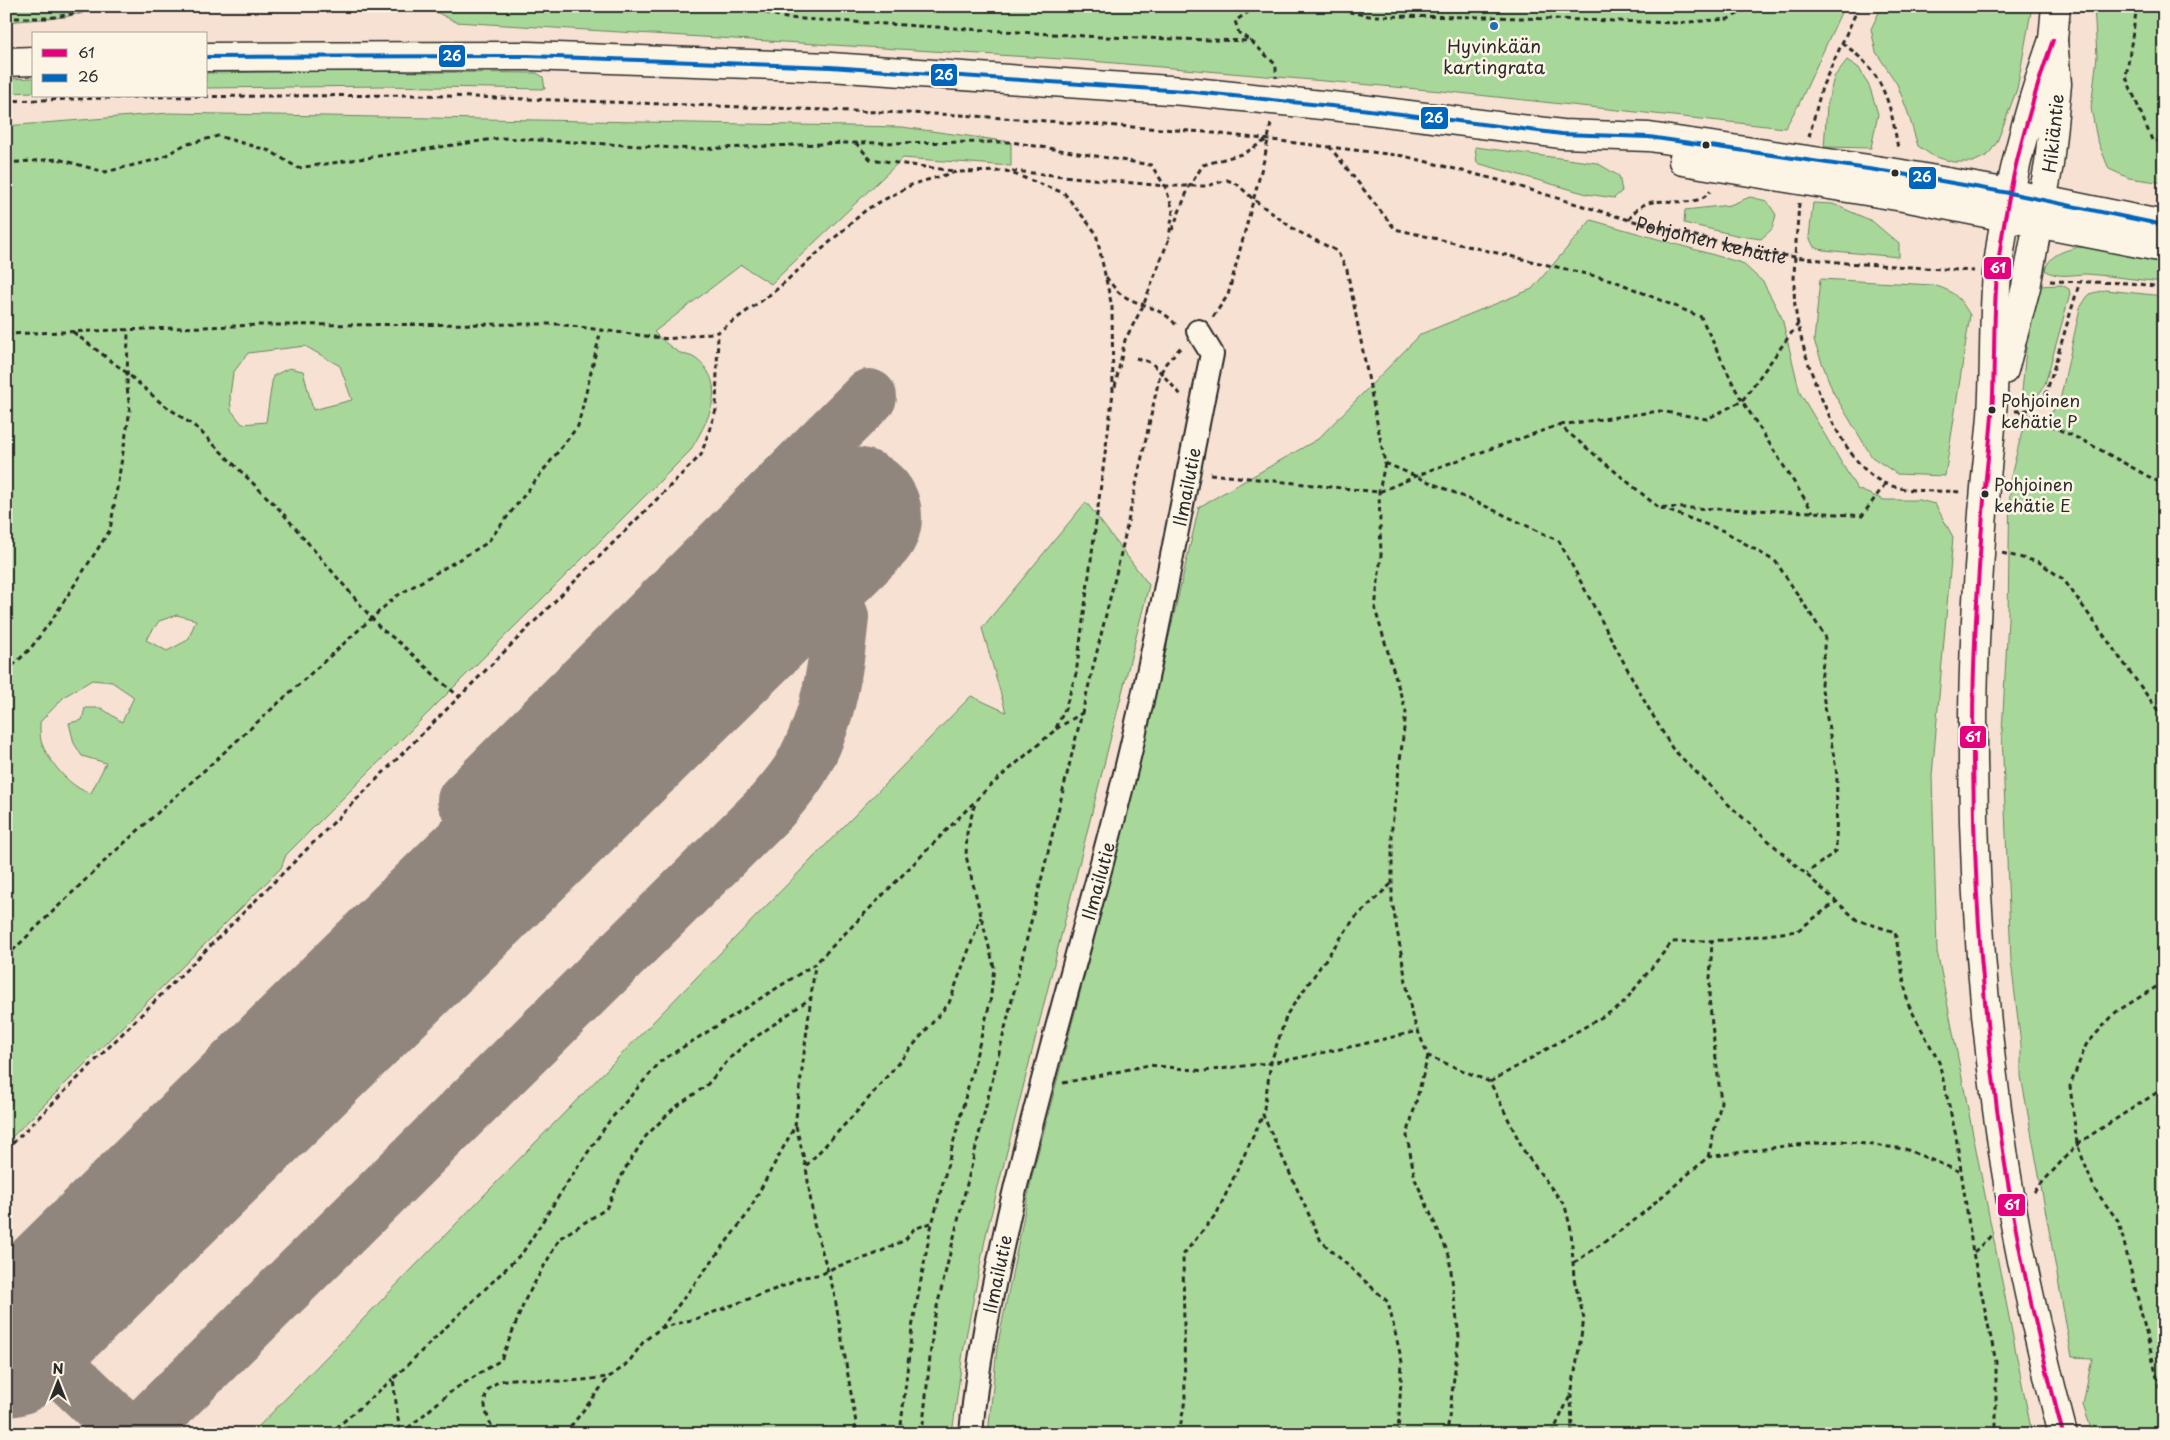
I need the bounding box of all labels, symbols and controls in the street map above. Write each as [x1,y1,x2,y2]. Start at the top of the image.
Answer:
marker: Hyvinkään kartingrata [1488,20,1500,32]
legend [32,32,208,98]
place label: Hyvinkään kartingrata [1443,32,1546,80]
text: 61 [78,40,95,63]
line badge: 26 [438,44,466,68]
text: 26 [443,45,461,66]
line badge: 26 [930,63,958,87]
text: 26 [78,64,99,87]
text: 26 [935,64,953,85]
street label: Hikiäntie [2034,92,2069,175]
line badge: 26 [1420,106,1449,130]
text: 26 [1425,107,1443,128]
unlabelled marker [1701,140,1711,150]
line badge: 26 [1908,166,1937,190]
text: 26 [1913,166,1931,187]
unlabelled marker [1890,168,1900,178]
street label: Pohjoinen kehätie [1633,209,1788,269]
line badge: 61 [1983,256,2012,280]
text: 61 [1990,257,2006,278]
place label: Pohjoinen kehätie P [2001,387,2080,434]
marker: Pohjoinen kehätie P [1987,405,1997,415]
street label: Ilmailutie [1165,445,1206,529]
place label: Pohjoinen kehätie E [1994,471,2073,518]
marker: Pohjoinen kehätie E [1980,489,1990,499]
line badge: 61 [1959,725,1987,749]
text: 61 [1965,726,1981,747]
street label: Ilmailutie [1074,839,1120,923]
line badge: 61 [1997,1193,2026,1217]
text: 61 [2004,1194,2020,1215]
street label: Ilmailutie [975,1232,1018,1316]
north arrow [32,1358,82,1408]
text: N [52,1358,64,1379]

